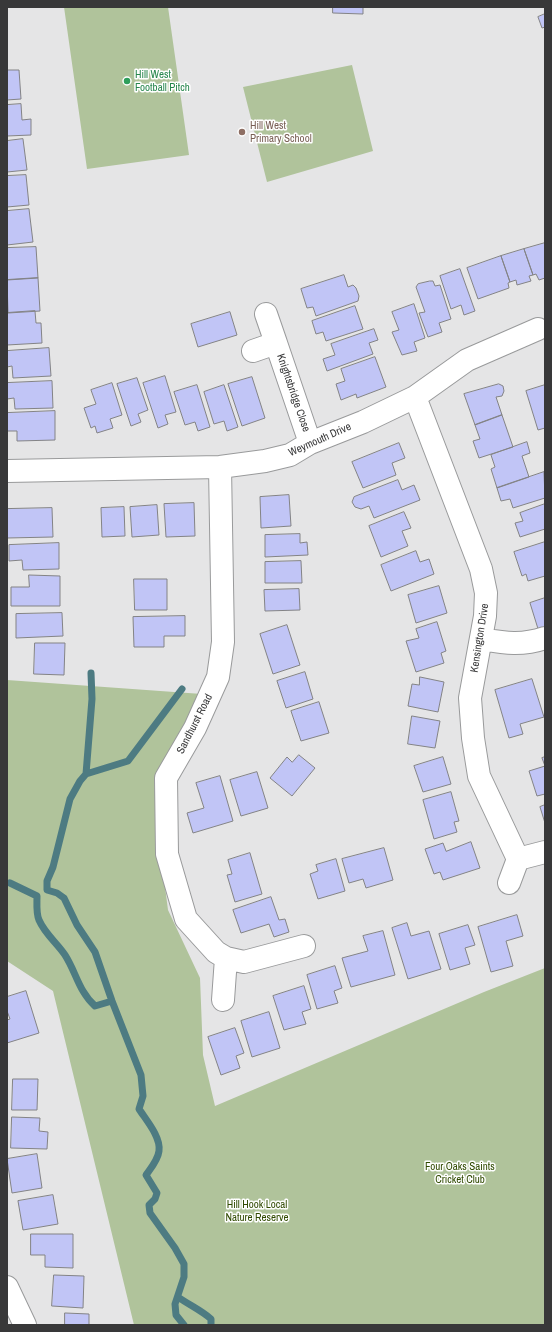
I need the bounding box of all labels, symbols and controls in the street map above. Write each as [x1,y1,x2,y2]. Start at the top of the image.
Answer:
place label: Hill West Football Pitch [135,68,190,94]
marker: Hill West Football Pitch [122,76,132,86]
place label: Hill West Primary School [250,119,312,145]
marker: Hill West Primary School [237,127,247,137]
street label: Knightsbridge Close [273,352,313,434]
street label: Weymouth Drive [287,420,353,460]
street label: Kensington Drive [468,603,492,673]
street label: Sandhurst Road [174,692,216,756]
park label: Four Oaks Saints Cricket Club [425,1160,495,1186]
park label: Hill Hook Local Nature Reserve [225,1198,289,1224]

